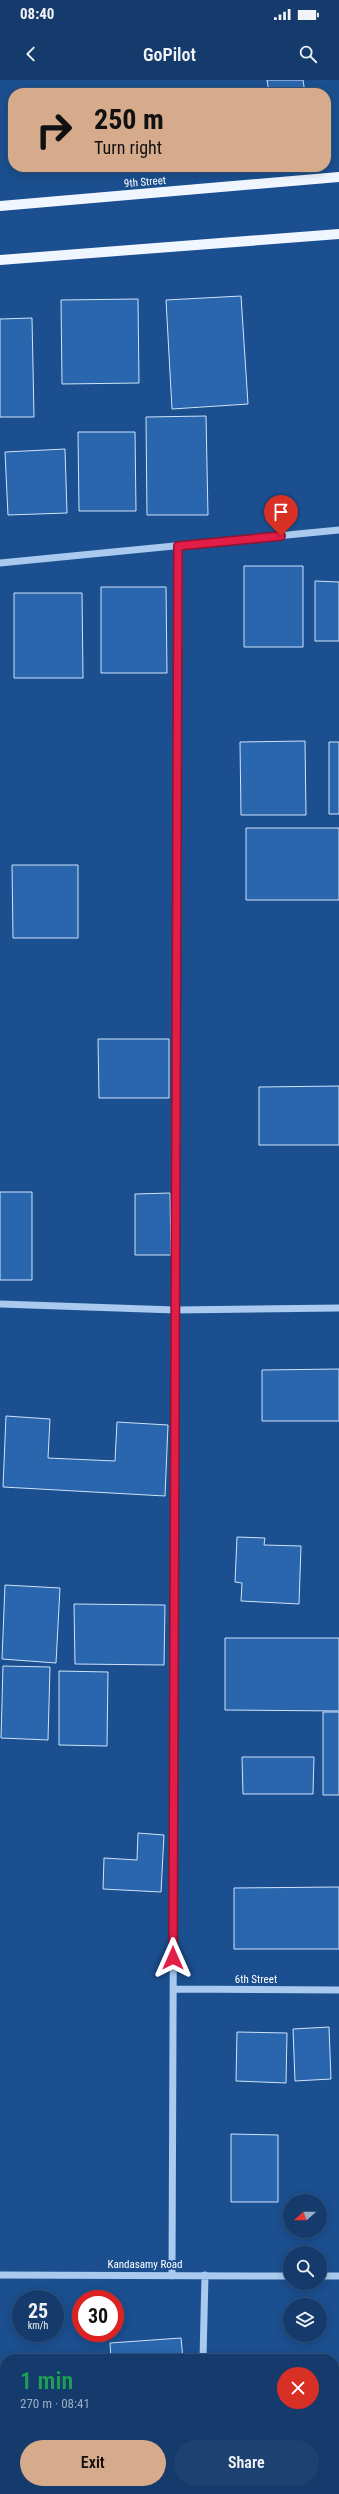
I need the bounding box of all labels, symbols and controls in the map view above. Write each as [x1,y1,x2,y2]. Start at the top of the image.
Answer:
text: 08:40 [20,5,54,23]
icon: back [20,43,42,65]
icon: search [297,43,319,65]
text: GoPilot [143,44,196,65]
text: 250 m [94,103,164,136]
icon: right [28,104,80,156]
text: Turn right [94,137,162,158]
street label: 9th Street [123,174,167,190]
pin [264,495,298,536]
icon: arrive [270,501,292,523]
position arrow [152,1937,194,1979]
street label: 6th Street [235,1973,277,1986]
north arrow [283,2194,327,2238]
map controls [283,2194,327,2342]
button: search [283,2246,327,2290]
street label: Kandasamy Road [107,2258,183,2271]
speed limit sign: 30 [72,2290,124,2342]
button: layers [283,2298,327,2342]
text: 25 [28,2299,48,2323]
text: km/h [28,2320,48,2331]
text: 1 min [20,2367,73,2395]
button: close [277,2367,319,2409]
text: 270 m · 08:41 [20,2396,90,2411]
button: Exit [20,2440,166,2486]
button: Share [174,2440,319,2486]

